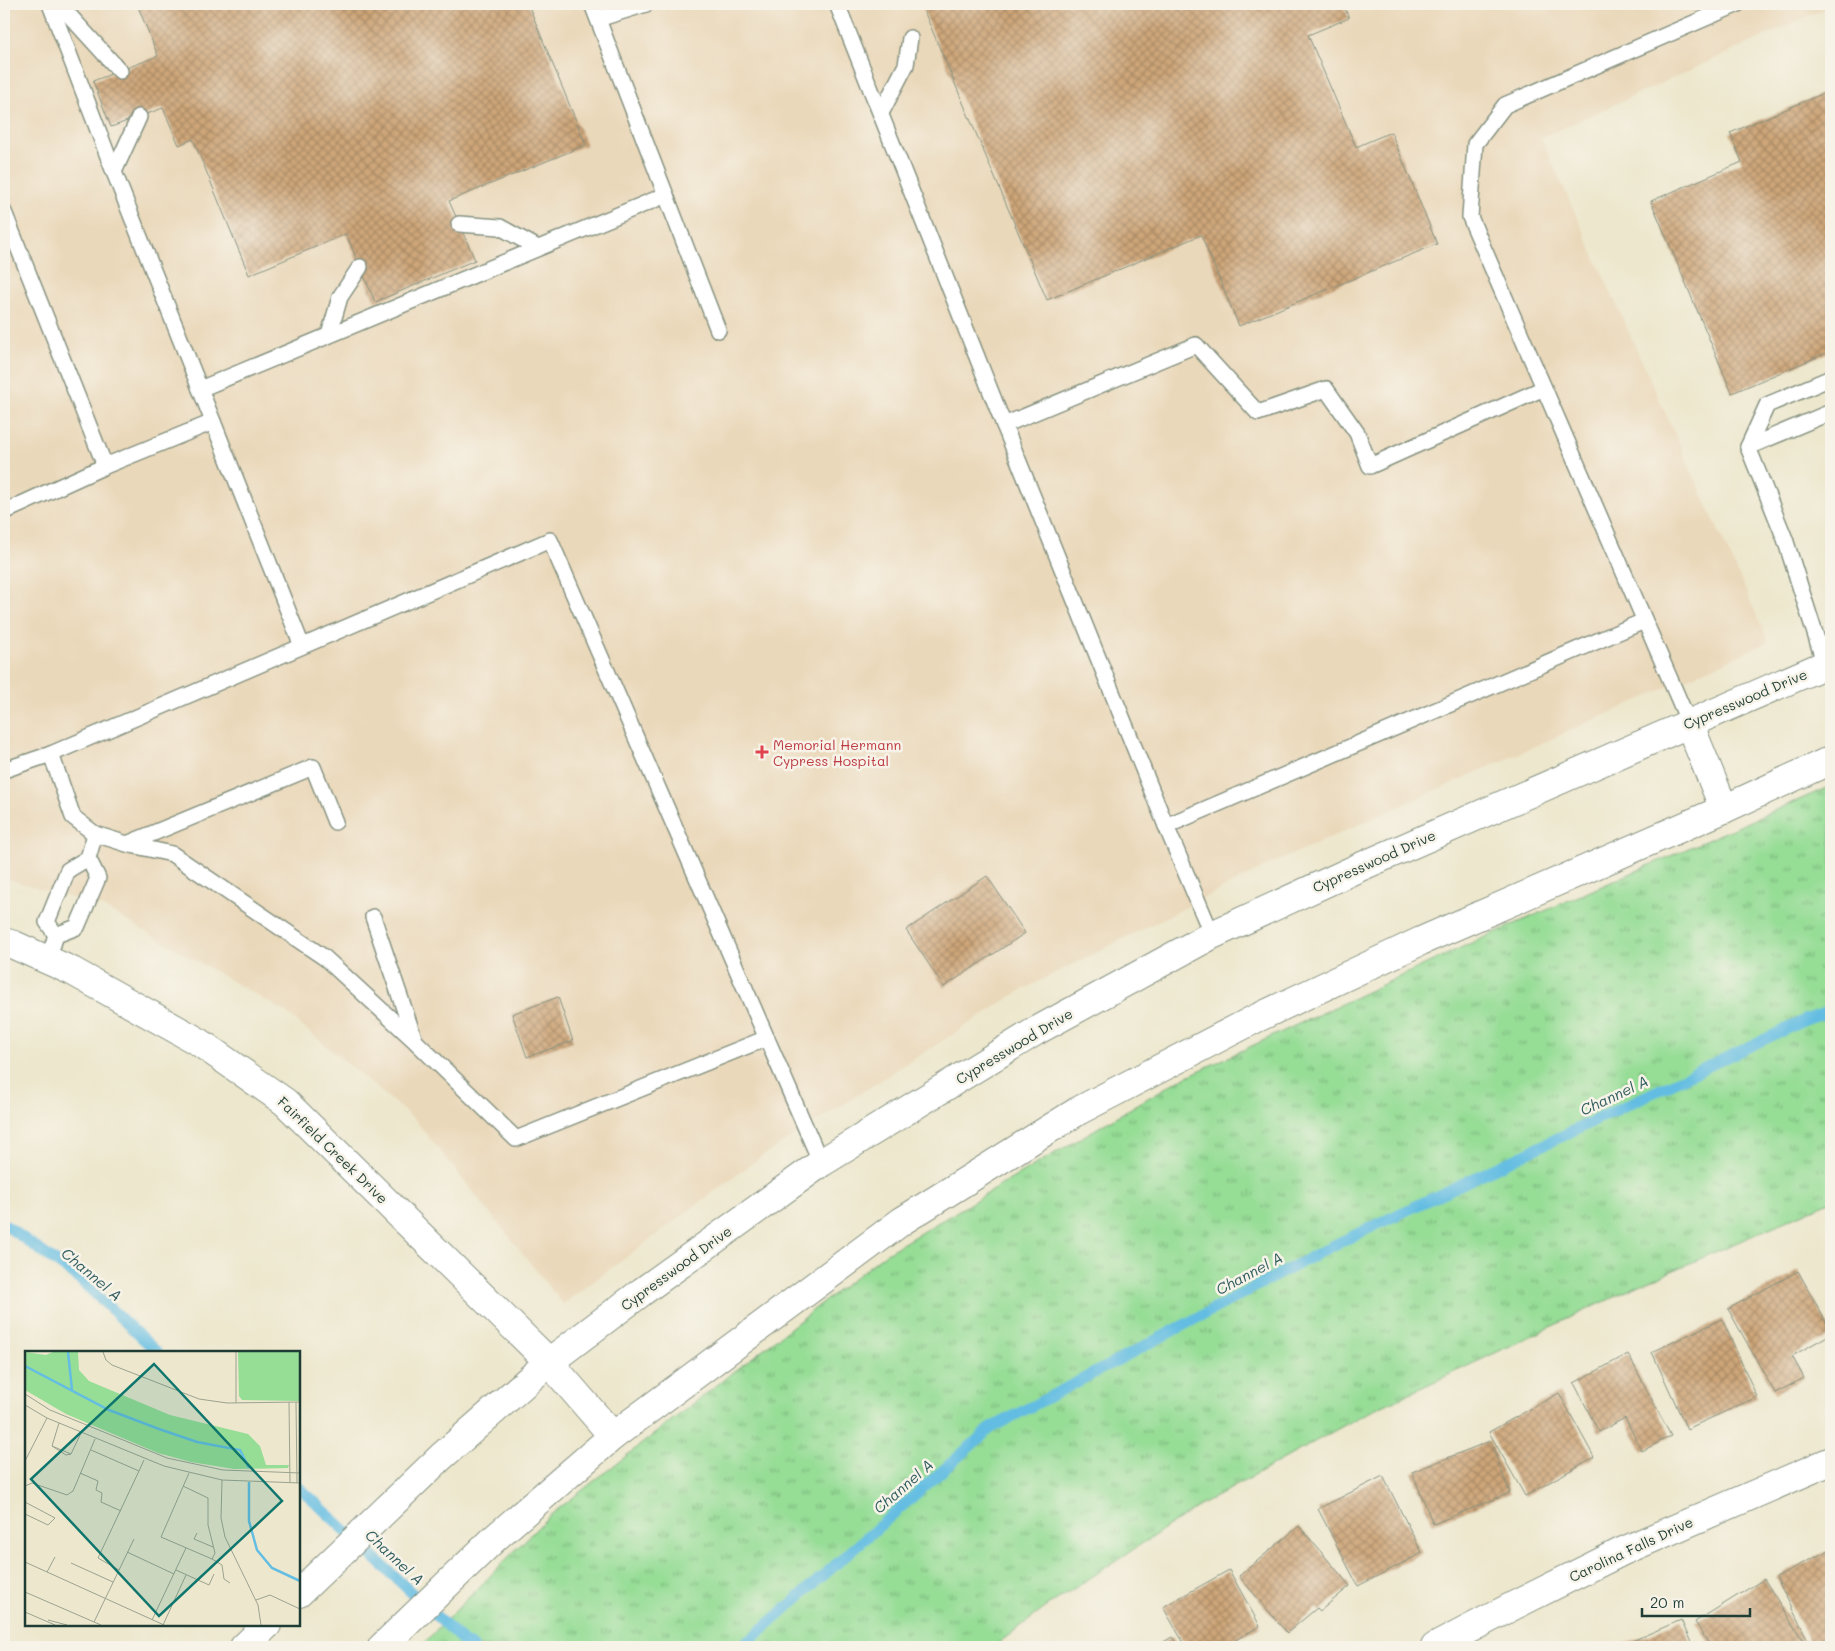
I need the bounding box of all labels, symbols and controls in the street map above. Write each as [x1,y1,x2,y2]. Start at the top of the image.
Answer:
street label: Cypresswood Drive [1680,664,1810,734]
place label: Memorial Hermann Cypress Hospital [773,735,901,770]
marker: Memorial Hermann Cypress Hospital [755,745,769,759]
street label: Cypresswood Drive [1309,825,1439,897]
street label: Cypresswood Drive [952,1004,1076,1088]
water label: Channel A [1577,1070,1651,1120]
street label: Fairfield Creek Drive [274,1092,392,1208]
street label: Cypresswood Drive [617,1221,735,1315]
water label: Channel A [57,1243,127,1305]
water label: Channel A [1212,1247,1286,1299]
inset map [25,1351,300,1626]
water label: Channel A [869,1454,937,1518]
street label: Carolina Falls Drive [1566,1512,1696,1586]
water label: Channel A [361,1525,429,1589]
scale bar [1642,1586,1750,1618]
text: 20 m [1650,1592,1684,1612]

